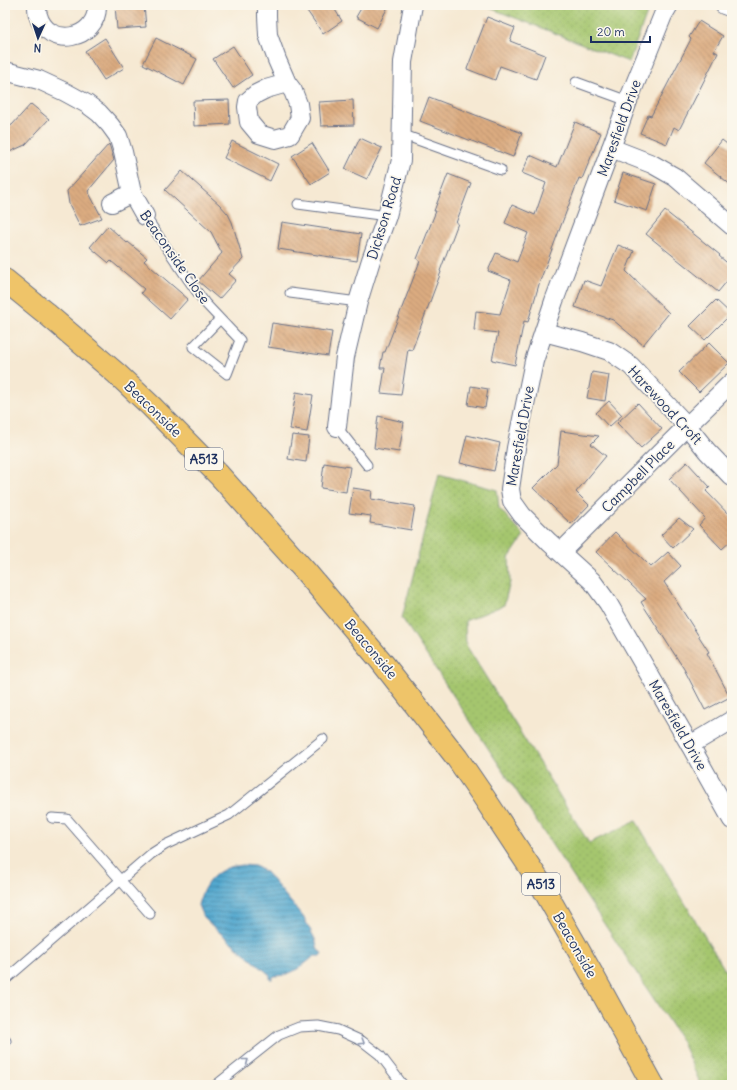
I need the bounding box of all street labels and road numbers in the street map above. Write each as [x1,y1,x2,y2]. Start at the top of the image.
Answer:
street label: Maresfield Drive [593,77,645,179]
street label: Dickson Road [363,174,405,262]
street label: Beaconside Close [136,207,214,307]
street label: Harewood Croft [624,362,706,448]
street label: Beaconside [121,377,185,441]
street label: Maresfield Drive [502,384,538,488]
street label: Campbell Place [598,436,678,516]
road number: A513 [185,448,223,470]
street label: Beaconside [341,615,401,683]
street label: Maresfield Drive [645,677,711,773]
road number: A513 [522,873,560,895]
street label: Beaconside [549,909,601,981]

